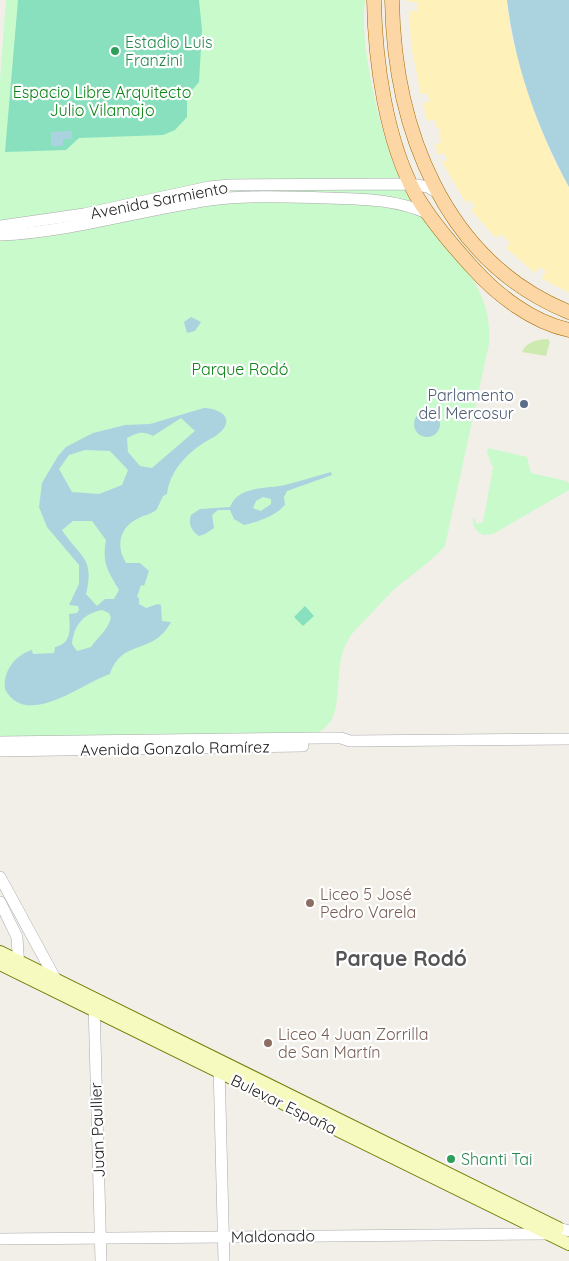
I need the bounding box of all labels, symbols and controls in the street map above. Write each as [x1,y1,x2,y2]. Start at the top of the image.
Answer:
place label: Estadio Luis Franzini [125,32,212,70]
marker: Estadio Luis Franzini [109,45,121,57]
park label: Espacio Libre Arquitecto Julio Vilamajo [13,82,191,120]
street label: Avenida Sarmiento [88,177,230,223]
park label: Parque Rodó [192,359,288,379]
place label: Parlamento del Mercosur [418,385,514,423]
marker: Parlamento del Mercosur [518,398,530,410]
street label: Avenida Gonzalo Ramírez [80,736,270,760]
place label: Liceo 5 José Pedro Varela [320,884,416,922]
marker: Liceo 5 José Pedro Varela [304,897,316,909]
district label: Parque Rodó [335,945,467,971]
place label: Liceo 4 Juan Zorrilla de San Martín [278,1024,428,1062]
marker: Liceo 4 Juan Zorrilla de San Martín [262,1037,274,1049]
street label: Bulevar España [228,1070,340,1138]
street label: Juan Paullier [85,1082,109,1178]
place label: Shanti Tai [461,1149,532,1169]
marker: Shanti Tai [445,1153,457,1165]
street label: Maldonado [231,1225,315,1247]

